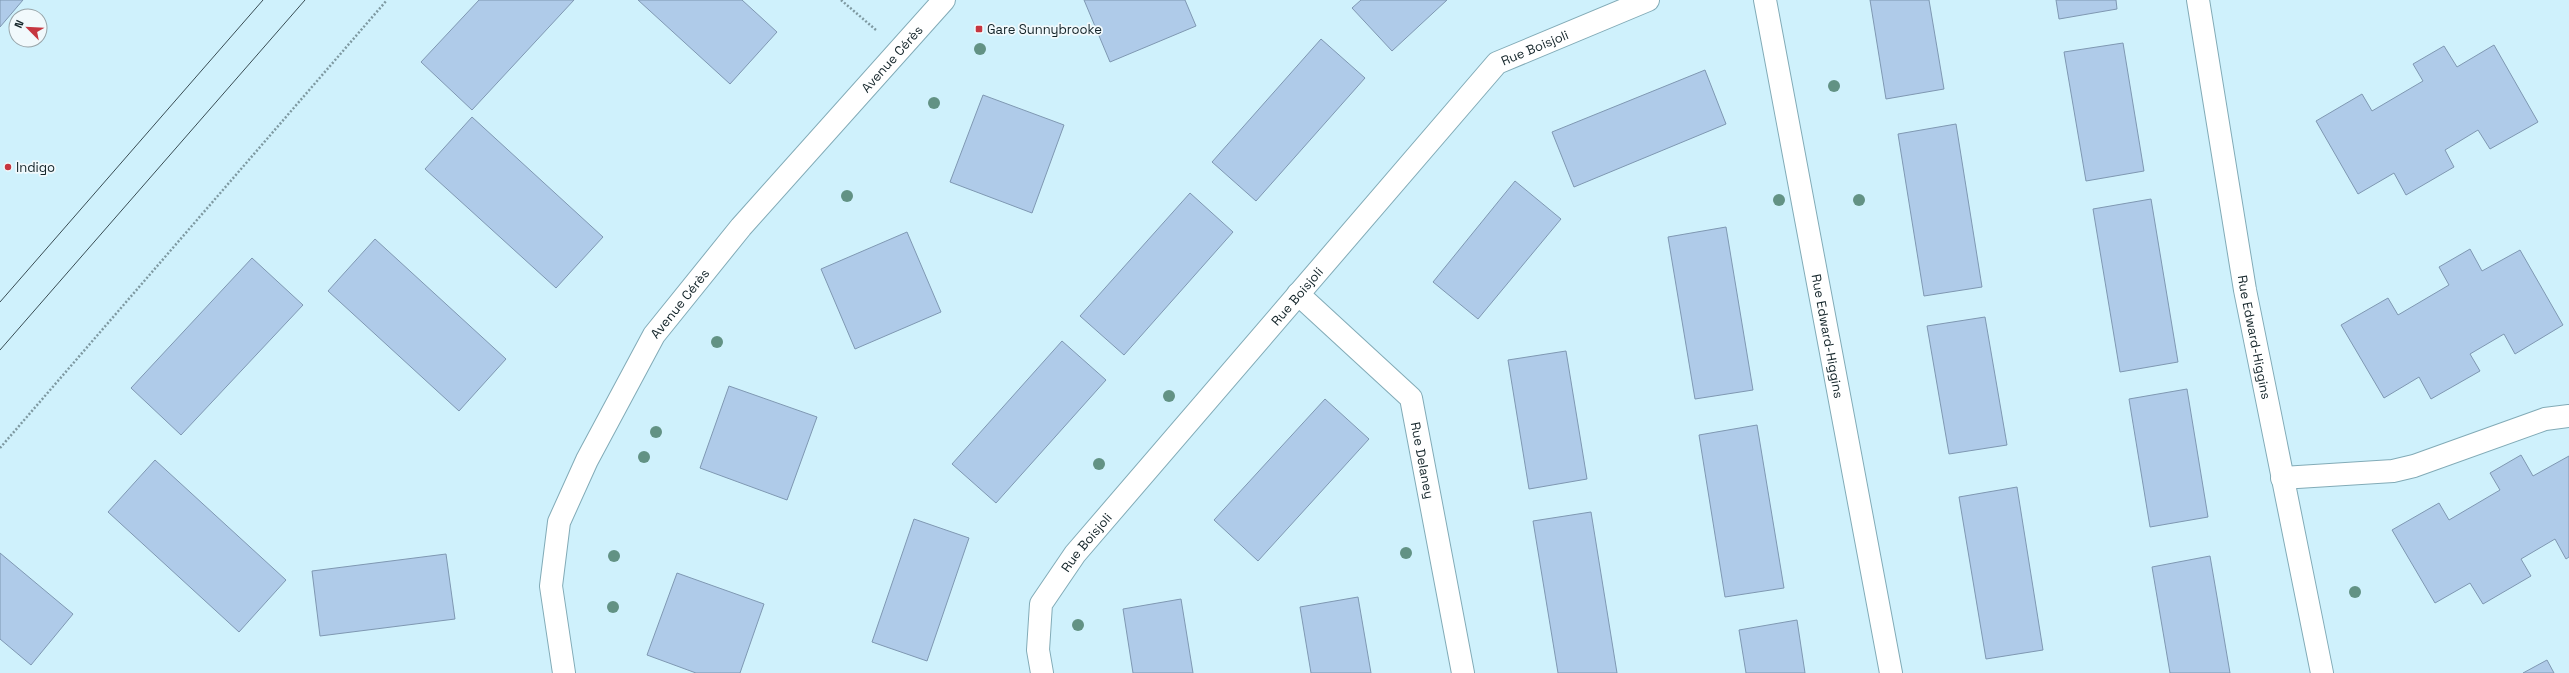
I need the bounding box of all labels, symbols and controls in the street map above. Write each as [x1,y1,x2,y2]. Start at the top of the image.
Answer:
north arrow [8,8,48,48]
text: N [11,18,27,30]
place label: Gare Sunnybrooke [987,21,1102,38]
street label: Avenue Cérès [857,22,927,96]
marker: Gare Sunnybrooke [974,24,984,34]
street label: Rue Boisjoli [1498,26,1571,69]
place label: Indigo [16,159,55,176]
marker: Indigo [3,162,13,172]
street label: Rue Boisjoli [1267,264,1327,329]
street label: Avenue Cérès [647,265,713,342]
street label: Rue Edward-Higgins [1807,273,1847,400]
street label: Rue Edward-Higgins [2234,274,2275,401]
street label: Rue Delaney [1407,421,1438,500]
street label: Rue Boisjoli [1057,509,1116,575]

